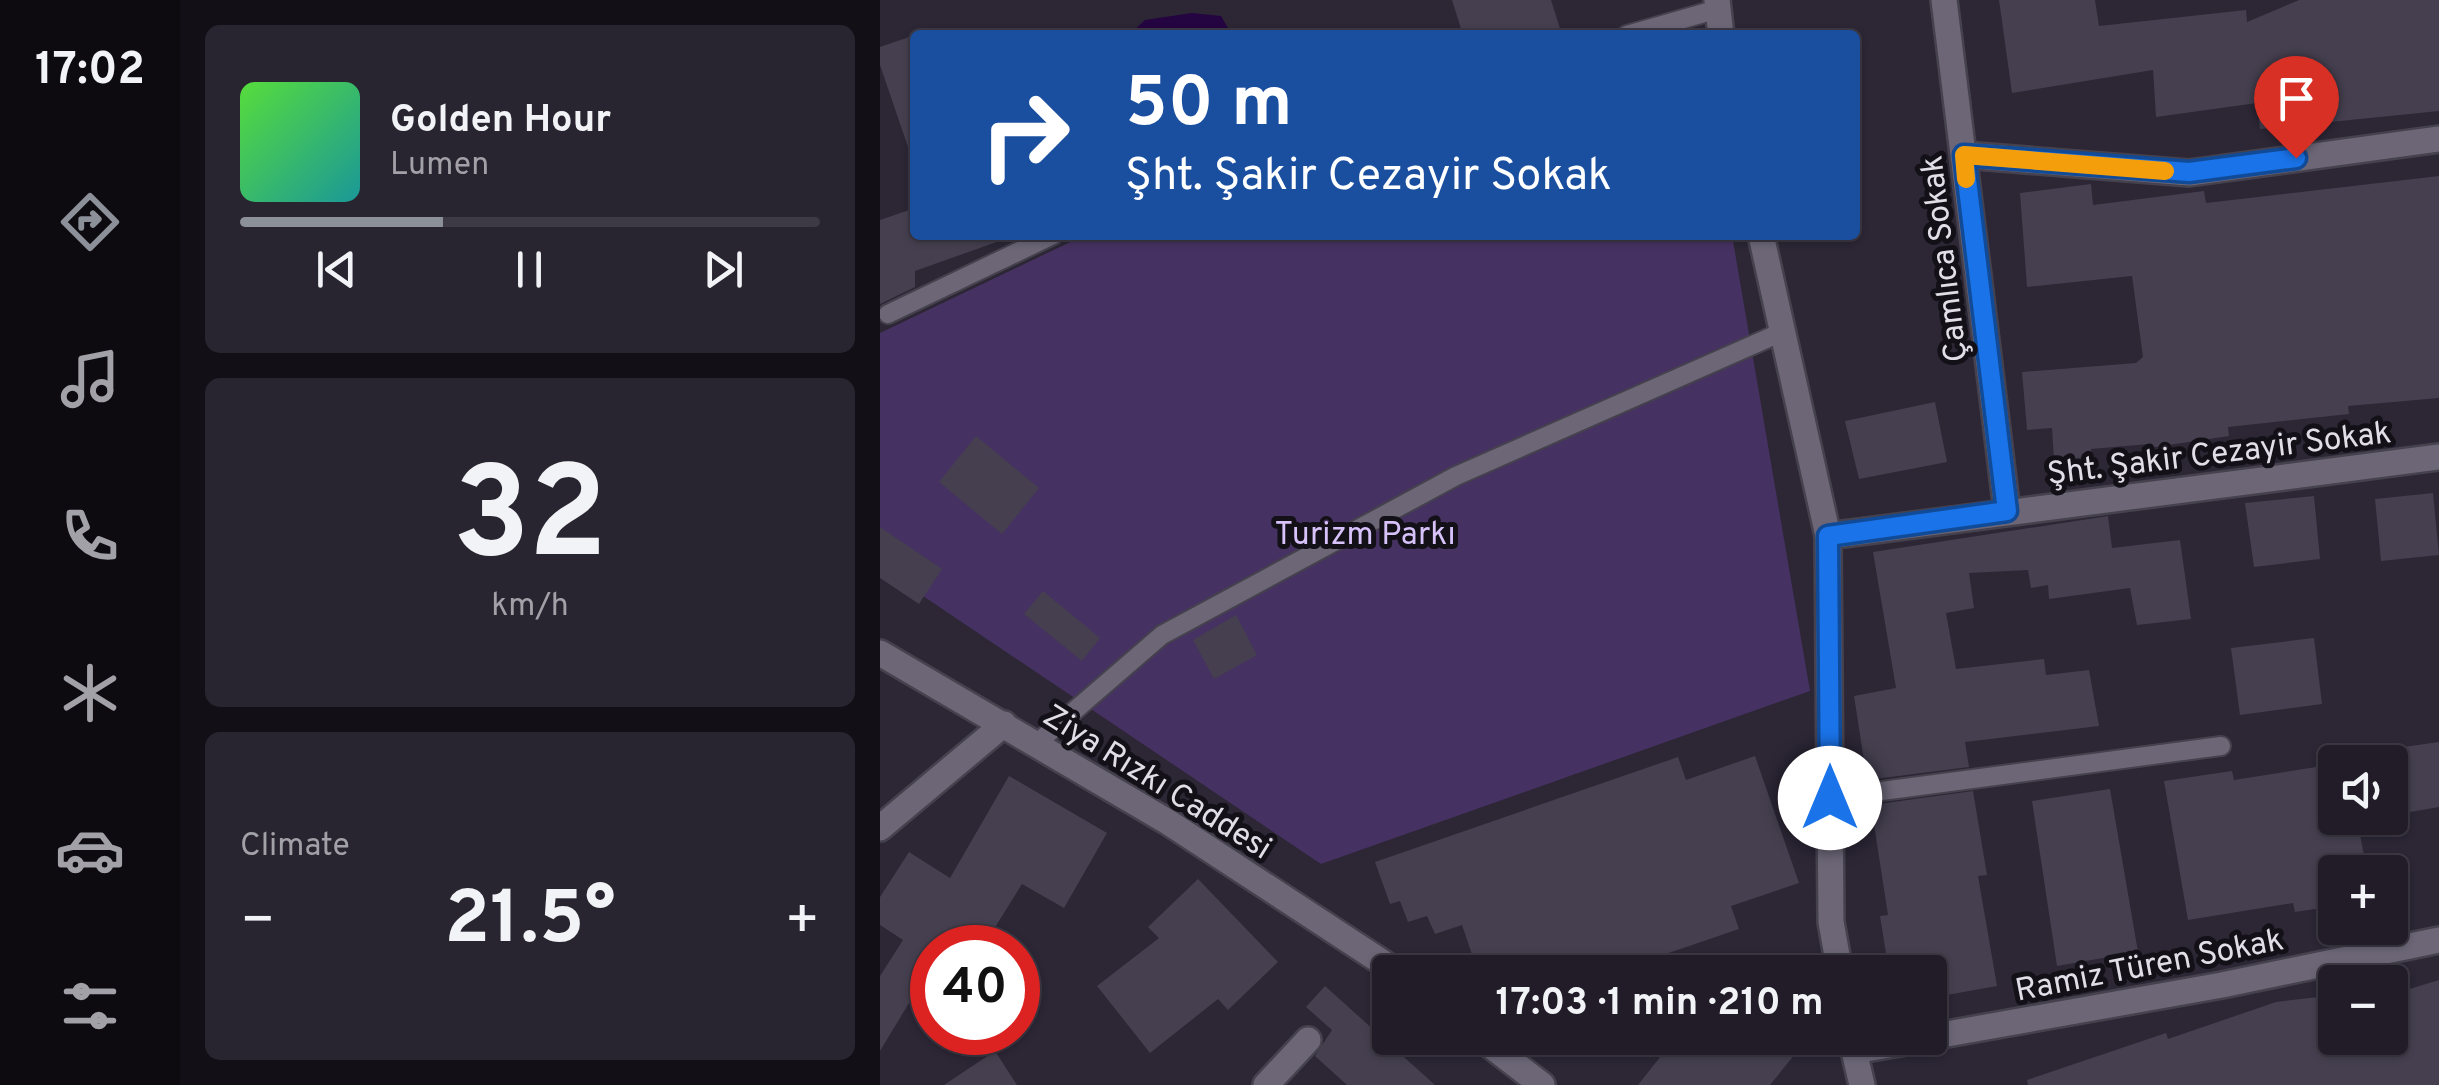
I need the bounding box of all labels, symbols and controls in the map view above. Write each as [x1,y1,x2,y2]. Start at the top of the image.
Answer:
text: 17:02 [35,43,145,100]
pin [2254,56,2339,159]
text: 50 m [1125,62,1292,151]
icon: right [960,70,1090,200]
icon: arrive [2269,71,2324,126]
text: Golden Hour [390,97,611,146]
text: Lumen [390,146,489,186]
text: Şht. Şakir Cezayir Sokak [1125,149,1612,206]
street label: Çamlıca Sokak [1913,153,1978,364]
icon: directions [55,187,125,257]
icon: previous [309,242,364,297]
icon: pause [502,242,557,297]
icon: next [696,242,751,297]
icon: music [55,344,125,414]
street label: Şht. Şakir Cezayir Sokak [2045,414,2394,496]
text: 32 [453,439,607,604]
icon: phone [55,501,125,571]
park label: Turizm Parkı [1274,516,1456,556]
text: km/h [491,587,569,627]
icon: climate [55,658,125,728]
street label: Ziya Rızkı Caddesi [1035,697,1278,870]
map controls [2318,745,2408,1055]
button: sound [2318,745,2408,835]
position arrow [1778,746,1882,850]
icon: car [55,815,125,885]
text: Climate [240,827,350,867]
button: + [2318,855,2408,945]
text: 21.5° [444,875,616,970]
text: − [240,888,275,958]
text: + [785,888,820,958]
street label: Ramiz Türen Sokak [2012,921,2287,1013]
speed limit sign: 40 [910,925,1040,1055]
button: − [2318,965,2408,1055]
icon: filters [55,971,125,1041]
text: 17:03 · 1 min · 210 m [1495,980,1824,1029]

